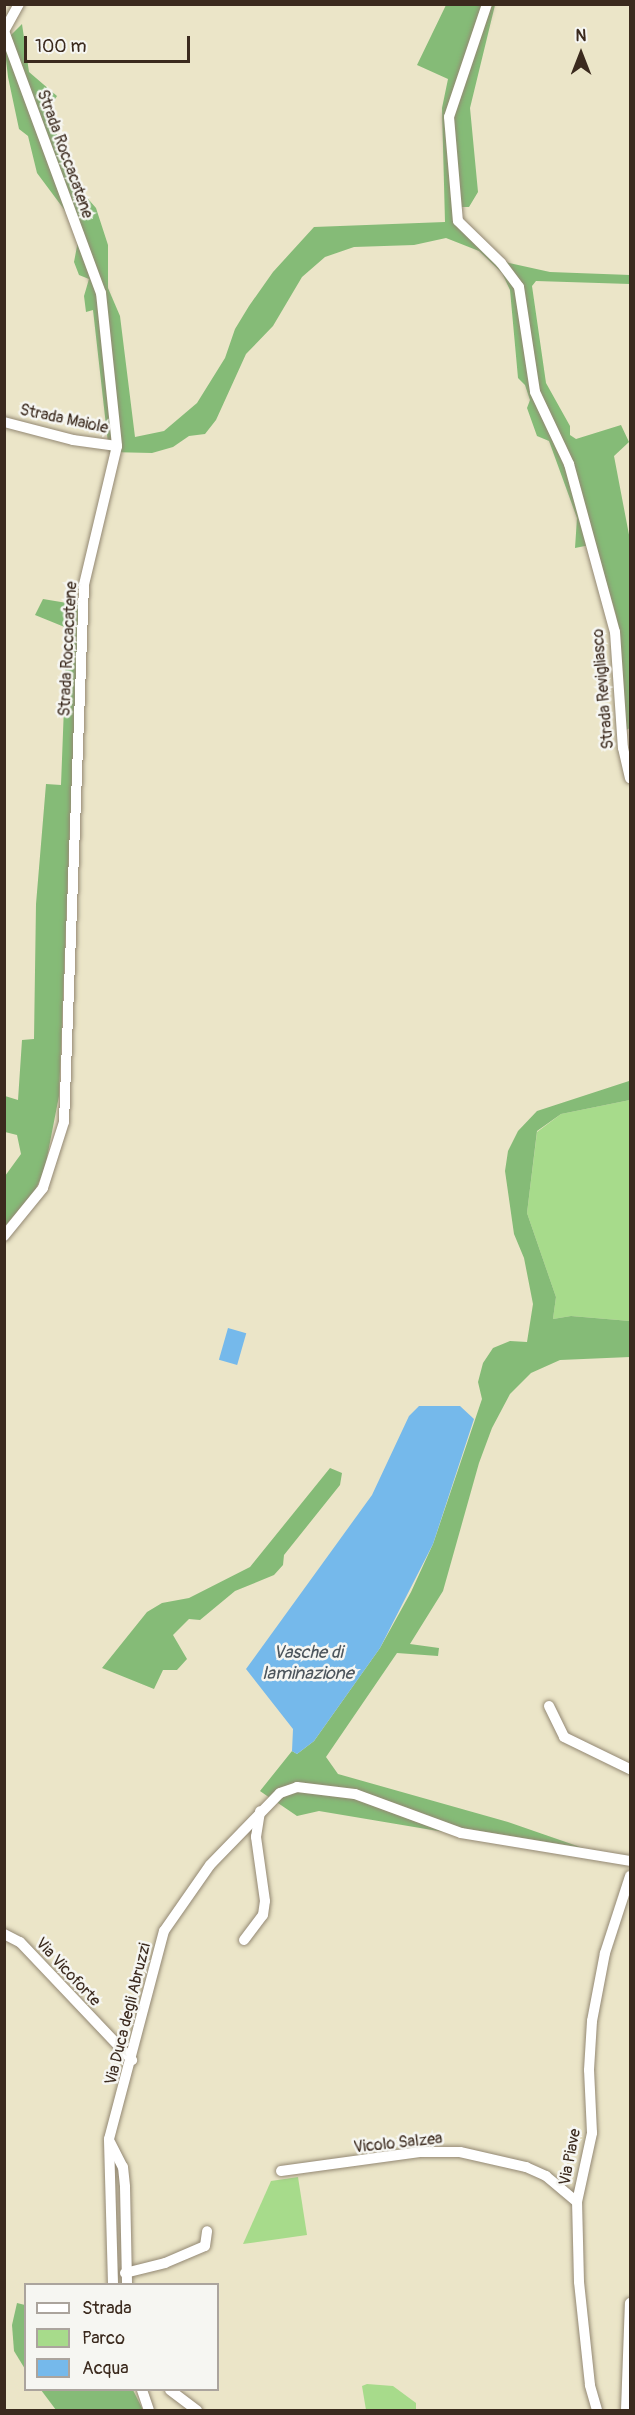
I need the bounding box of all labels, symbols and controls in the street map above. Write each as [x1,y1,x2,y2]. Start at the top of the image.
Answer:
scale bar [27,24,194,62]
north arrow [551,24,611,84]
text: N [576,26,586,46]
text: 100 m [35,35,87,58]
street label: Strada Roccacatene [33,87,97,221]
street label: Strada Maiole [18,400,110,438]
street label: Strada Roccacatene [55,581,81,717]
street label: Strada Revigliasco [588,628,618,750]
water label: Vasche di laminazione [262,1643,354,1686]
street label: Via Vicoforte [31,1934,105,2010]
street label: Via Duca degli Abruzzi [101,1941,155,2087]
street label: Via Piave [555,2127,585,2187]
street label: Vicolo Salzea [353,2129,443,2157]
legend [24,2283,219,2391]
text: Strada [82,2297,132,2320]
text: Parco [82,2327,125,2350]
text: Acqua [82,2357,129,2380]

